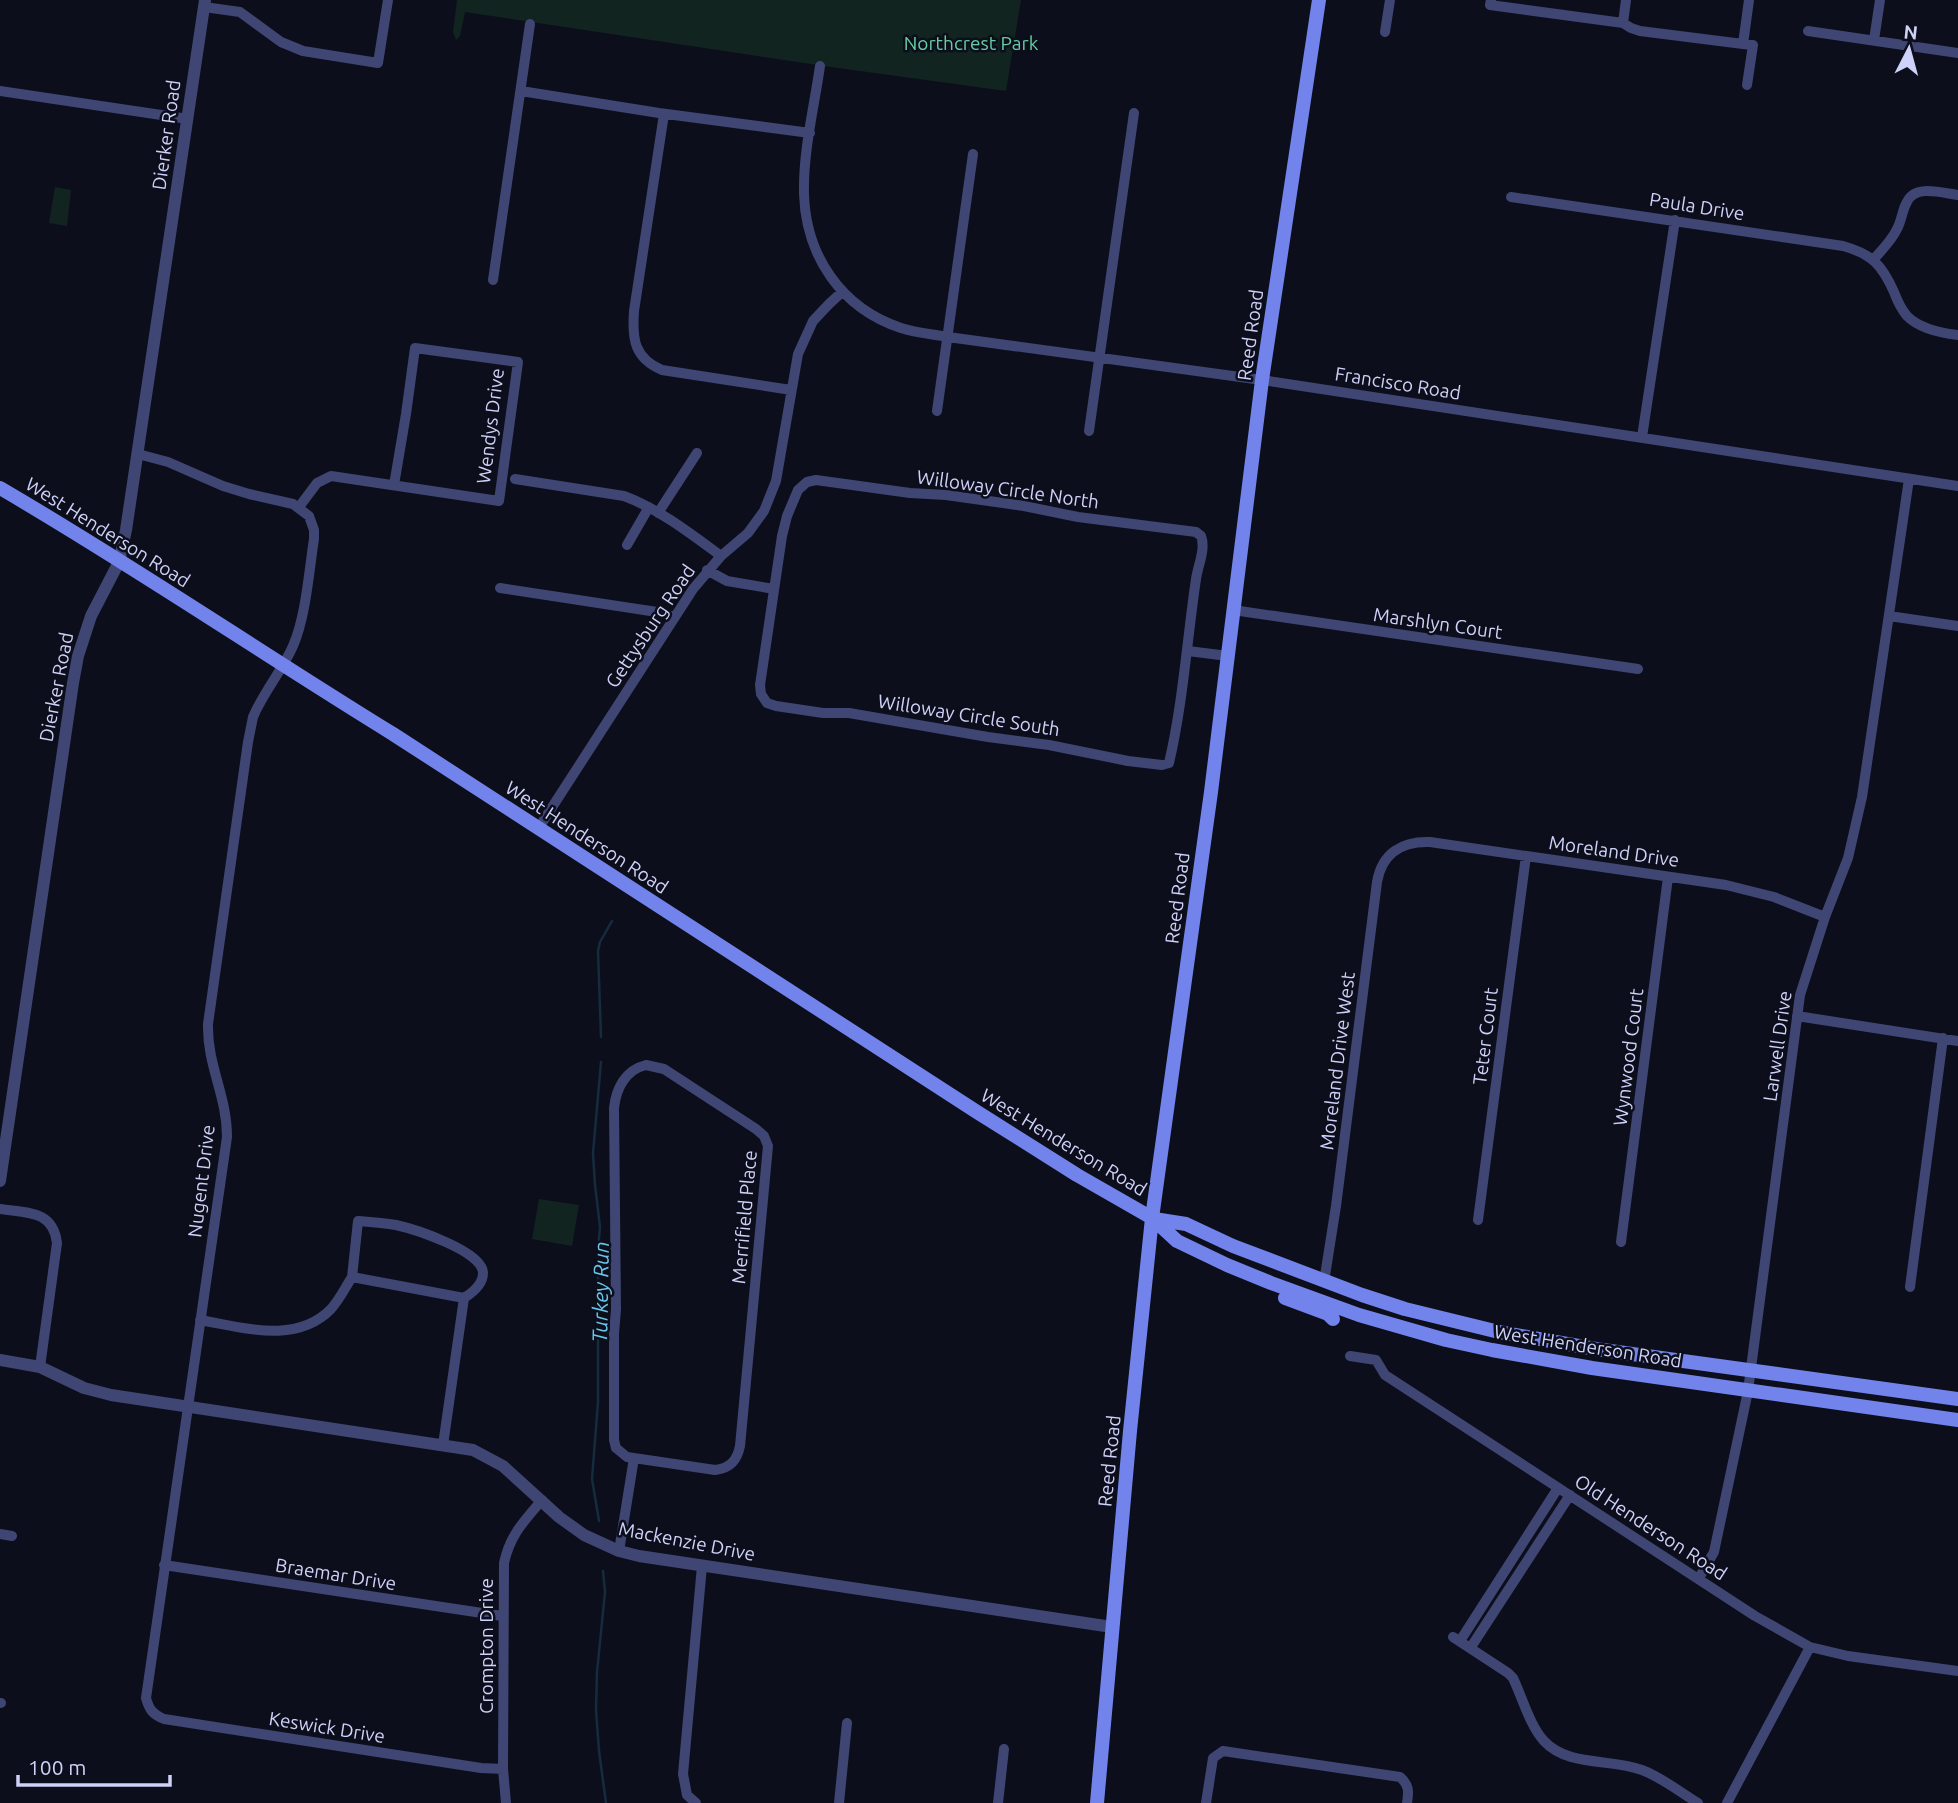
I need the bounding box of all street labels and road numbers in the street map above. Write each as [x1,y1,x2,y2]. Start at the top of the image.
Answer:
street label: Dierker Road [147,79,185,191]
street label: Paula Drive [1648,188,1746,224]
street label: Reed Road [1233,288,1267,382]
street label: Francisco Road [1333,362,1463,404]
street label: Wendys Drive [472,367,508,485]
street label: Willoway Circle North [915,465,1101,513]
street label: West Henderson Road [22,472,194,592]
street label: Gettysburg Road [601,560,699,692]
street label: Marshlyn Court [1372,603,1504,643]
street label: Dierker Road [35,631,77,743]
street label: Willoway Circle South [876,690,1062,740]
street label: West Henderson Road [502,776,672,898]
street label: Moreland Drive [1547,831,1681,871]
street label: Reed Road [1160,851,1194,945]
street label: Moreland Drive West [1315,970,1359,1151]
street label: Teter Court [1468,986,1502,1086]
street label: Wynwood Court [1609,987,1647,1127]
street label: Larwell Drive [1758,989,1796,1103]
street label: West Henderson Road [977,1084,1151,1200]
street label: Nugent Drive [183,1123,219,1239]
street label: Merrifield Place [727,1149,761,1285]
street label: West Henderson Road [1493,1320,1683,1372]
street label: Reed Road [1093,1414,1125,1508]
street label: Old Henderson Road [1571,1470,1731,1584]
street label: Mackenzie Drive [617,1517,757,1565]
street label: Braemar Drive [274,1554,398,1594]
street label: Crompton Drive [475,1578,497,1714]
street label: Keswick Drive [267,1707,387,1747]

